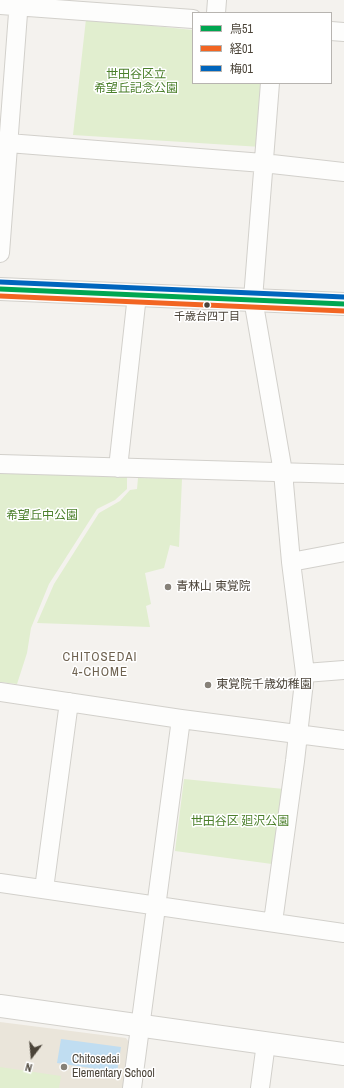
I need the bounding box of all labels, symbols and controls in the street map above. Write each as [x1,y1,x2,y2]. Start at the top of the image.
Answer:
legend [192,12,332,84]
text: 烏51 [230,21,253,37]
text: 経01 [230,41,253,57]
text: 梅01 [230,61,253,77]
park label: 世田谷区立 希望丘記念公園 [94,68,178,96]
marker: 千歳台四丁目 [202,300,212,310]
place label: 千歳台四丁目 [174,310,240,324]
park label: 希望丘中公園 [6,509,78,523]
place label: 青林山 東覚院 [176,580,251,594]
marker: 青林山 東覚院 [163,582,173,592]
district label: CHITOSEDAI 4-CHOME [63,650,137,681]
place label: 東覚院千歳幼稚園 [216,678,312,692]
marker: 東覚院千歳幼稚園 [203,680,213,690]
park label: 世田谷区 廻沢公園 [191,815,289,829]
north arrow [12,1036,52,1076]
place label: Chitosedai Elementary School [72,1053,155,1081]
text: N [24,1060,34,1075]
marker: Chitosedai Elementary School [59,1062,69,1072]

